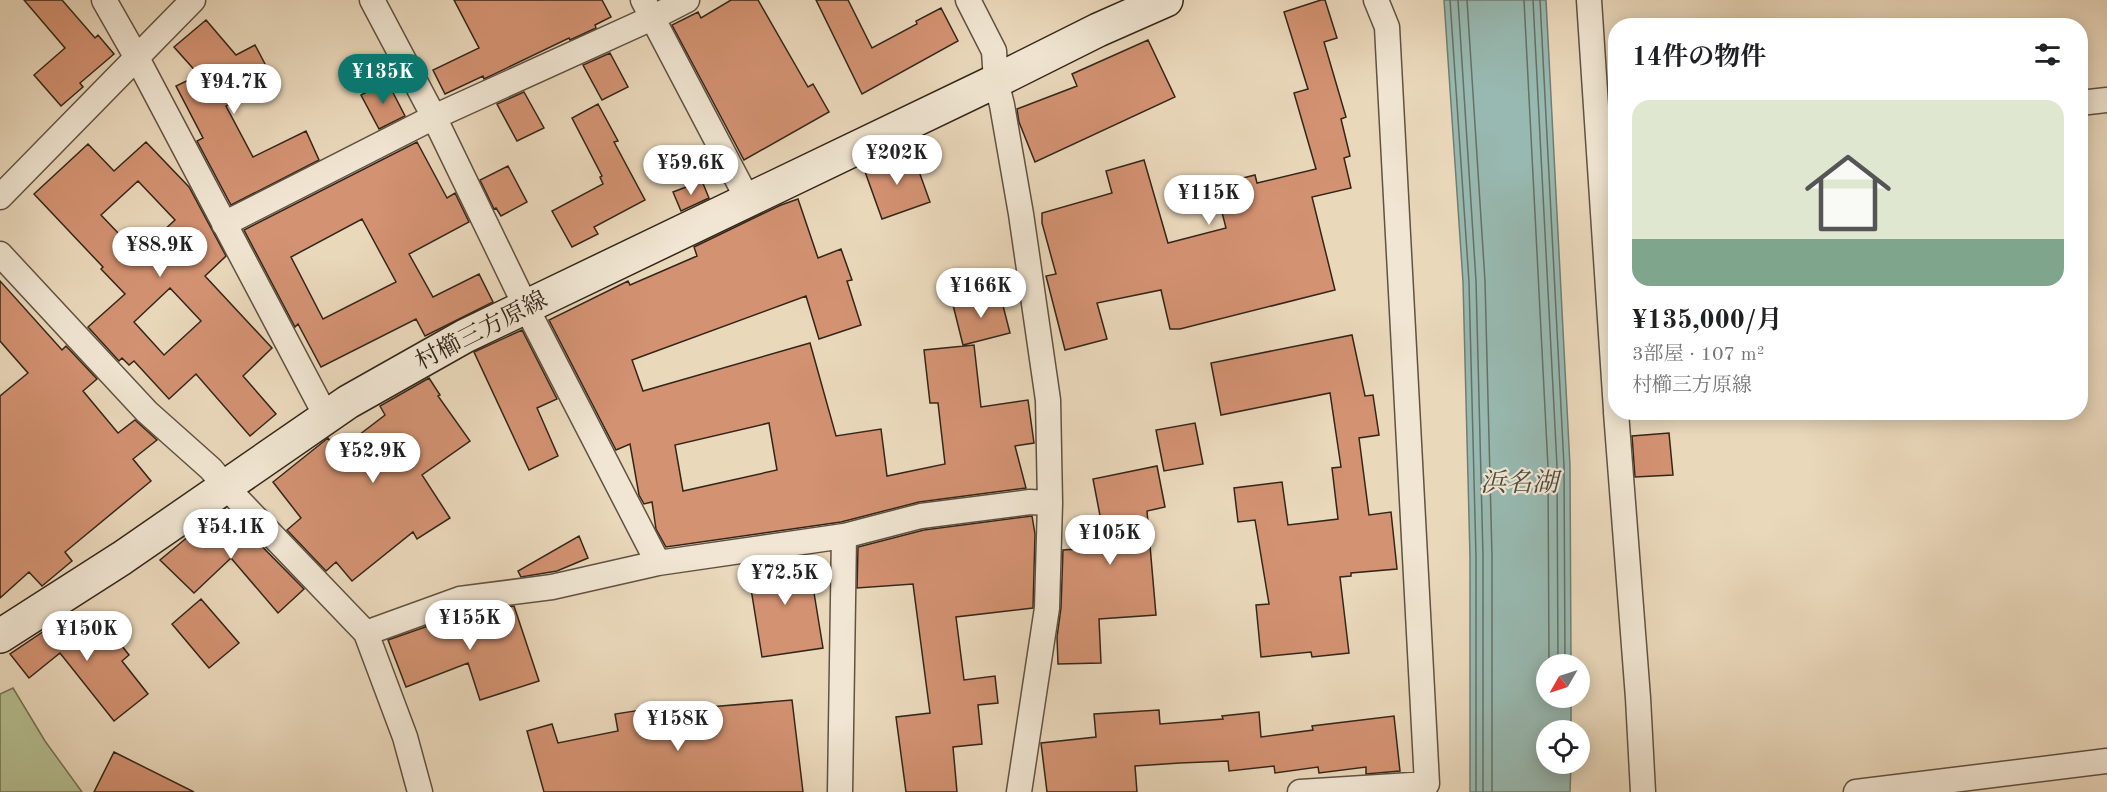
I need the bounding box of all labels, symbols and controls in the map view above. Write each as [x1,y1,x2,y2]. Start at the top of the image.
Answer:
icon: filters [2031,38,2064,71]
text: 14件の物件 [1632,45,1766,71]
pin: ¥135K [341,54,425,105]
text: ¥135K [352,63,414,83]
pin: ¥94.7K [185,64,283,115]
text: ¥94.7K [200,73,268,93]
pin: ¥202K [855,135,939,186]
icon: home [1794,139,1902,247]
text: ¥202K [866,144,928,164]
pin: ¥59.6K [642,145,740,196]
text: ¥59.6K [657,154,725,174]
pin: ¥115K [1167,175,1251,226]
text: ¥115K [1178,184,1240,204]
pin: ¥88.9K [111,227,209,278]
text: ¥88.9K [126,236,194,256]
pin: ¥166K [939,268,1023,319]
text: ¥166K [950,277,1012,297]
street label: 村櫛三方原線 [411,286,552,375]
text: ¥135,000/月 [1632,308,1783,334]
text: 3部屋 · 107 m² [1632,345,1764,365]
text: 村櫛三方原線 [1632,376,1752,396]
pin: ¥52.9K [324,433,422,484]
text: ¥52.9K [339,442,407,462]
water label: 浜名湖 [1480,469,1562,497]
pin: ¥54.1K [182,509,280,560]
pin: ¥105K [1068,515,1152,566]
text: ¥54.1K [197,518,265,538]
text: ¥105K [1079,524,1141,544]
pin: ¥72.5K [736,555,834,606]
text: ¥72.5K [751,564,819,584]
pin: ¥155K [428,600,512,651]
text: ¥155K [439,609,501,629]
pin: ¥150K [45,611,129,662]
text: ¥150K [56,620,118,640]
north arrow [1536,654,1590,708]
map controls [1536,654,1590,774]
pin: ¥158K [636,701,720,752]
text: ¥158K [647,710,709,730]
button: locate [1536,720,1590,774]

